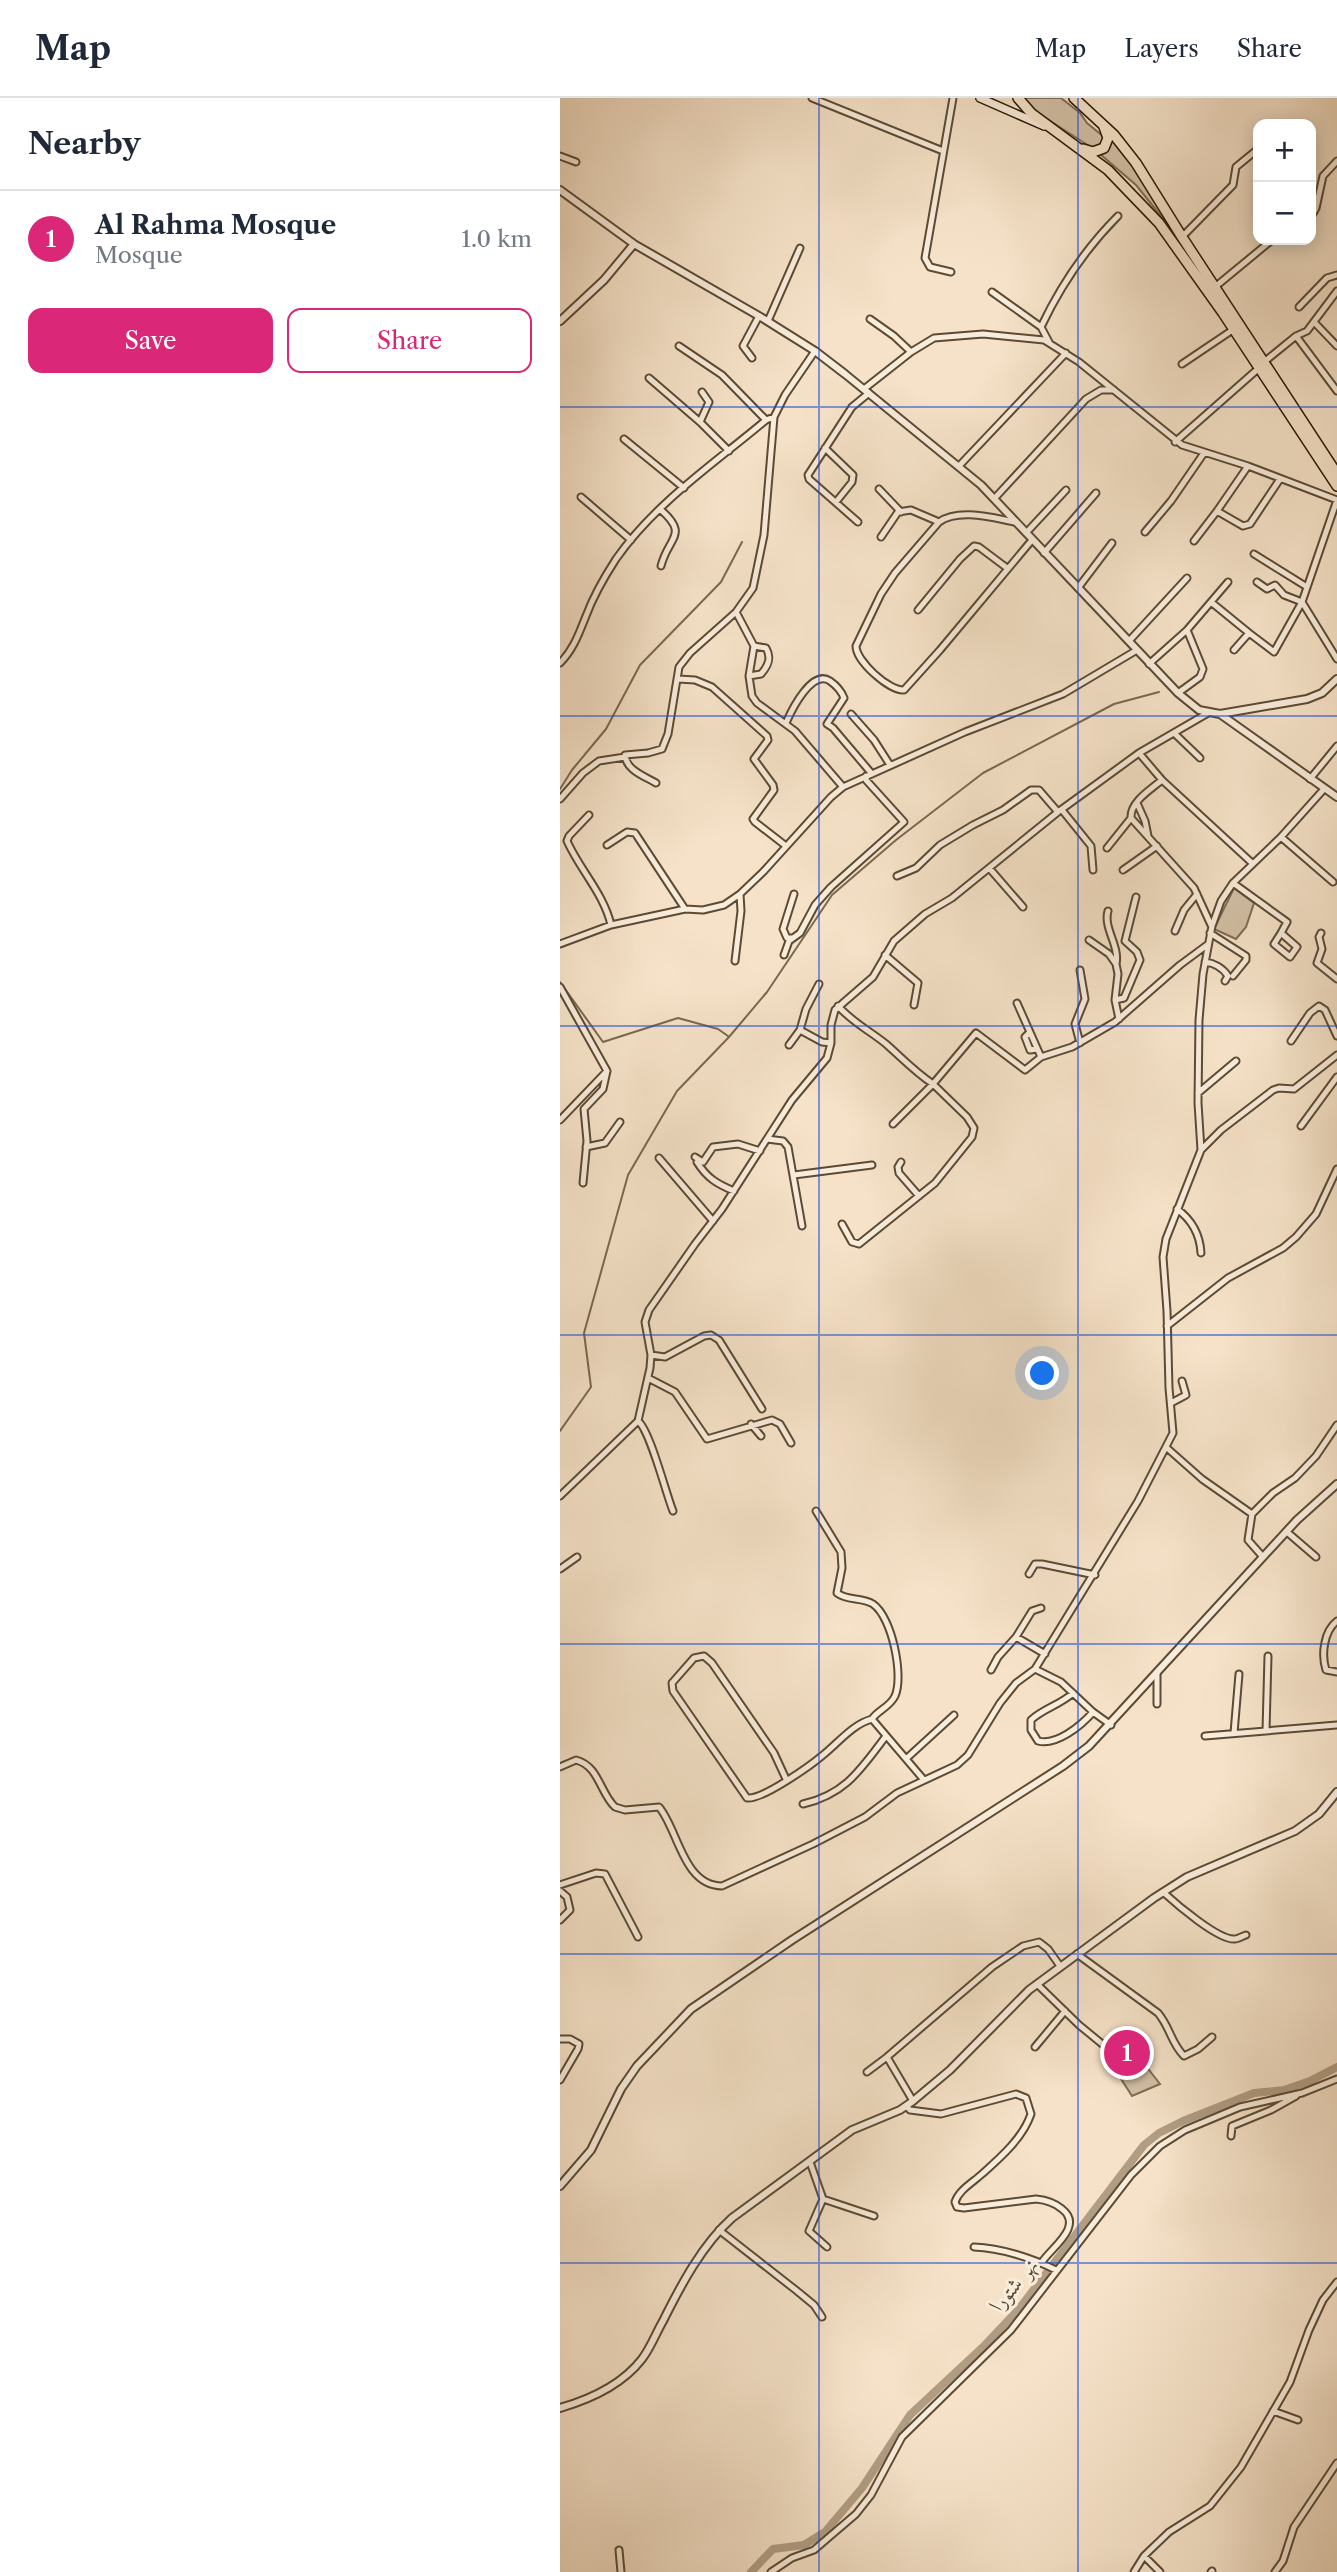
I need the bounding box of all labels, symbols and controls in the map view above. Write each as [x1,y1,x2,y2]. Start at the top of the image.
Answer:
text: Map [35,28,111,69]
text: Map [1035,34,1086,63]
text: Layers [1124,34,1199,63]
text: Share [1237,34,1302,63]
map controls [1253,119,1316,245]
button: + [1253,119,1316,182]
text: Nearby [28,125,141,162]
button: − [1253,182,1316,245]
text: Al Rahma Mosque [95,209,336,241]
text: 1 [46,225,56,253]
text: 1.0 km [461,225,532,253]
text: Mosque [95,241,183,269]
button: Save [28,308,273,373]
button: Share [287,308,532,373]
your location [1025,1356,1059,1390]
pin: 1 [1104,2027,1150,2079]
water label: نهر شتورا [984,2252,1045,2318]

